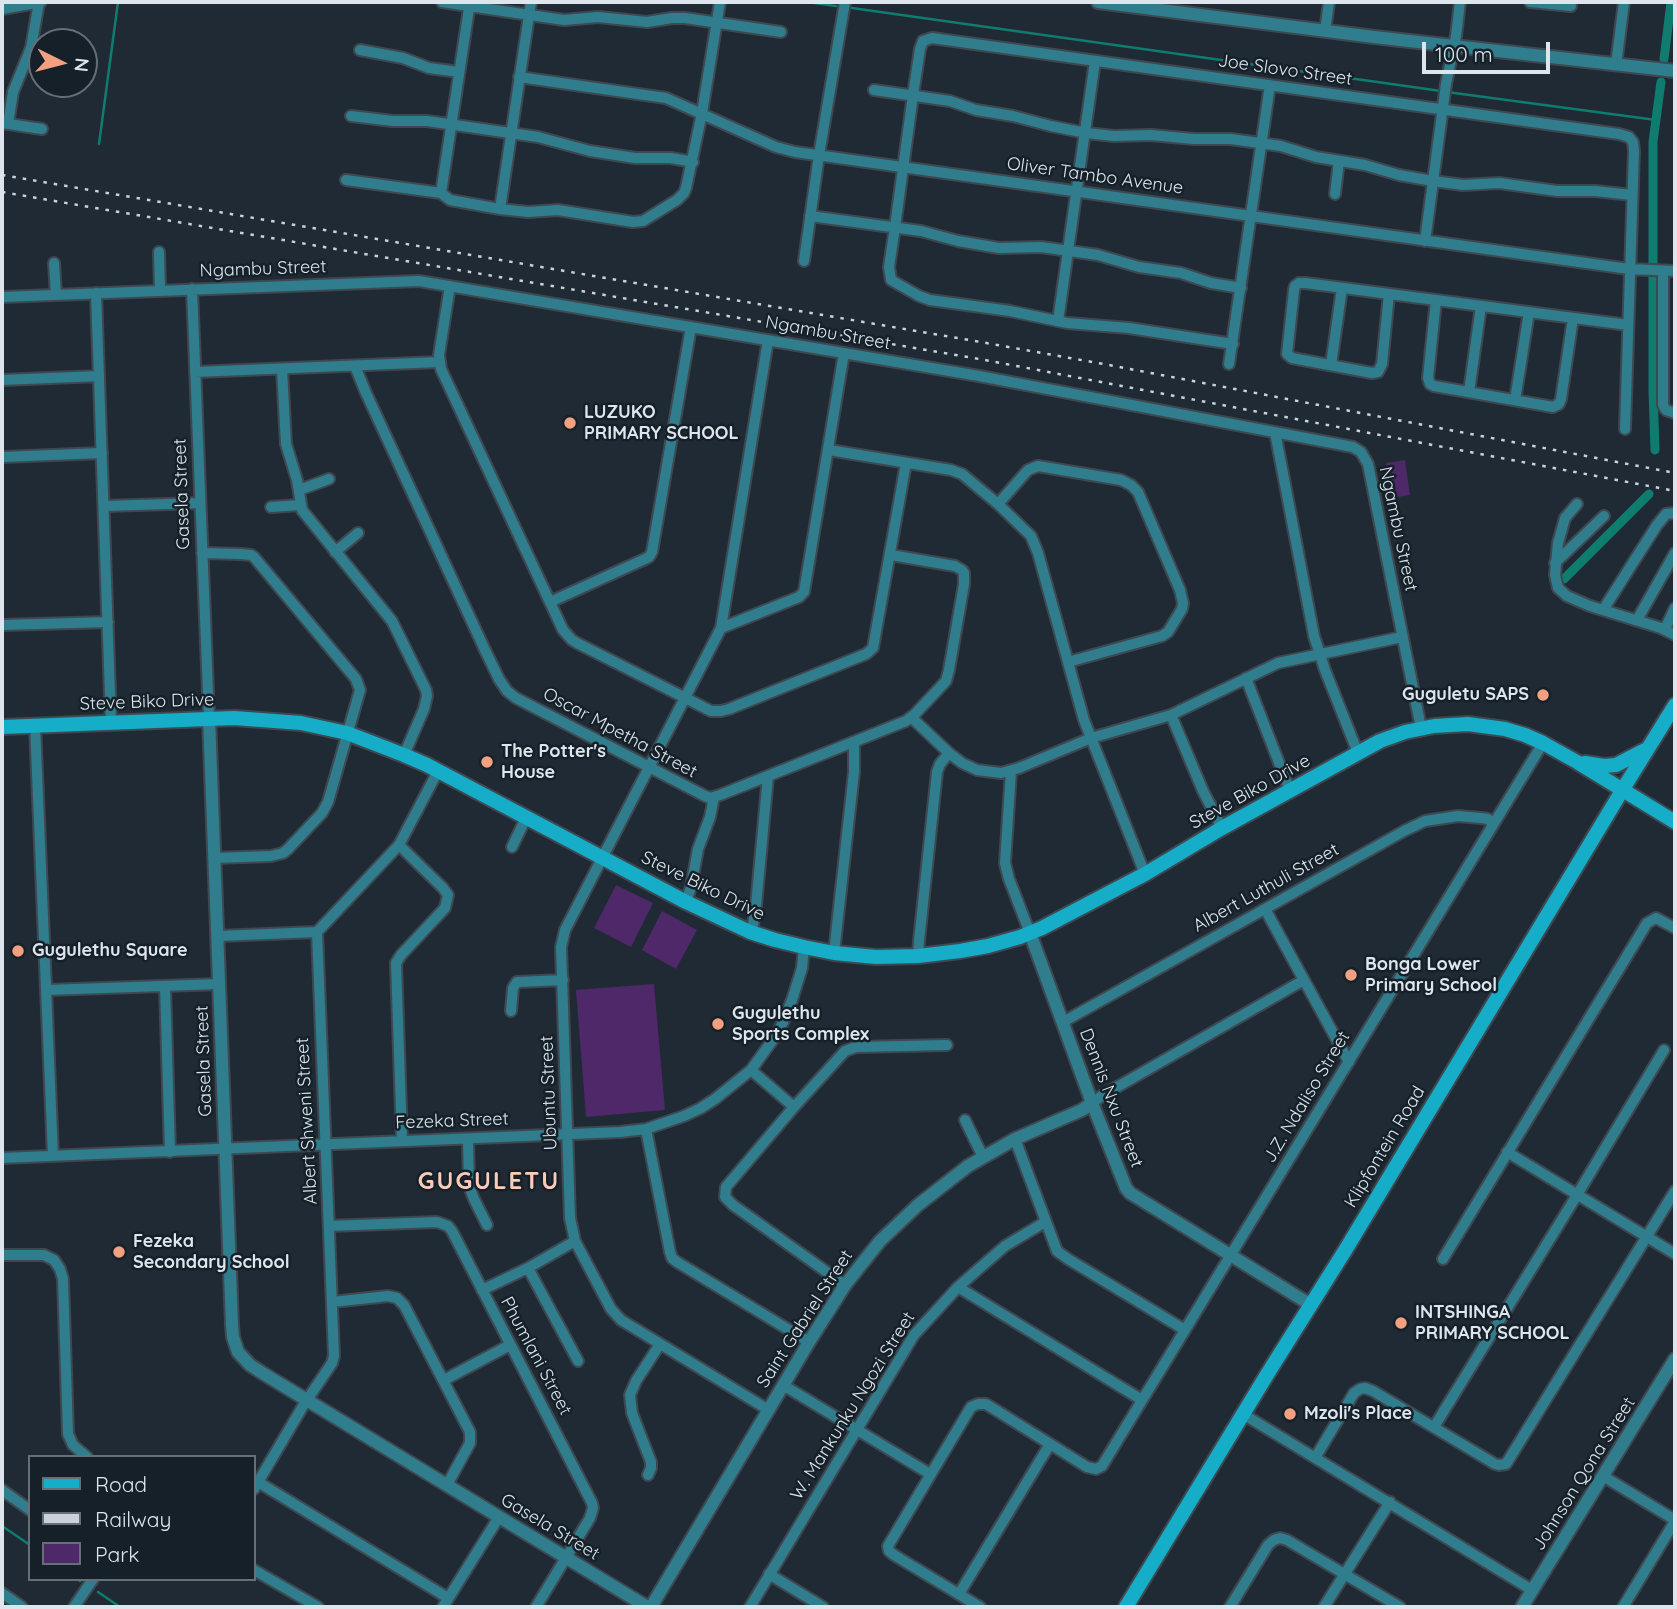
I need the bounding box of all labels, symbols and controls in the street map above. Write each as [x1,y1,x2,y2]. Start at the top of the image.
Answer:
north arrow [28,28,98,98]
scale bar [1425,28,1553,72]
text: 100 m [1435,41,1493,67]
street label: Joe Slovo Street [1216,50,1354,90]
text: N [69,57,95,73]
street label: Oliver Tambo Avenue [1005,153,1185,199]
street label: Ngambu Street [199,256,327,282]
street label: Ngambu Street [764,311,892,355]
place label: LUZUKO PRIMARY SCHOOL [584,402,739,444]
marker: LUZUKO PRIMARY SCHOOL [562,415,578,431]
street label: Gasela Street [169,438,195,550]
street label: Ngambu Street [1374,465,1422,593]
street label: Oscar Mpetha Street [539,683,701,783]
place label: Guguletu SAPS [1402,684,1529,706]
marker: Guguletu SAPS [1535,687,1551,703]
street label: Steve Biko Drive [79,689,215,715]
place label: The Potter's House [501,741,606,784]
street label: Steve Biko Drive [1186,750,1314,834]
marker: The Potter's House [479,754,495,770]
street label: Albert Luthuli Street [1189,839,1343,937]
street label: Steve Biko Drive [638,847,768,925]
place label: Gugulethu Square [32,940,188,962]
marker: Gugulethu Square [10,943,26,959]
place label: Bonga Lower Primary School [1365,954,1497,996]
marker: Bonga Lower Primary School [1343,967,1359,983]
place label: Gugulethu Sports Complex [732,1003,869,1046]
street label: Gasela Street [191,1005,217,1117]
marker: Gugulethu Sports Complex [710,1016,726,1032]
street label: Dennis Nxu Street [1075,1025,1147,1171]
street label: J.Z. Ndaliso Street [1259,1027,1355,1167]
street label: Ubuntu Street [536,1035,562,1151]
street label: Albert Shweni Street [292,1037,322,1205]
street label: Klipfontein Road [1340,1082,1430,1212]
street label: Fezeka Street [395,1108,509,1134]
district label: GUGULETU [419,1168,559,1196]
place label: Fezeka Secondary School [133,1231,290,1274]
marker: Fezeka Secondary School [111,1244,127,1260]
street label: Saint Gabriel Street [752,1246,858,1392]
street label: Phumlani Street [496,1293,576,1419]
place label: INTSHINGA PRIMARY SCHOOL [1415,1302,1570,1344]
street label: W. Mankunku Ngozi Street [786,1308,920,1504]
marker: INTSHINGA PRIMARY SCHOOL [1393,1315,1409,1331]
street label: Johnson Qona Street [1528,1393,1640,1555]
place label: Mzoli's Place [1304,1403,1412,1425]
marker: Mzoli's Place [1282,1406,1298,1422]
legend [28,1455,256,1581]
text: Road [95,1471,147,1497]
street label: Gasela Street [497,1489,603,1565]
text: Railway [95,1506,171,1532]
text: Park [95,1541,139,1567]

